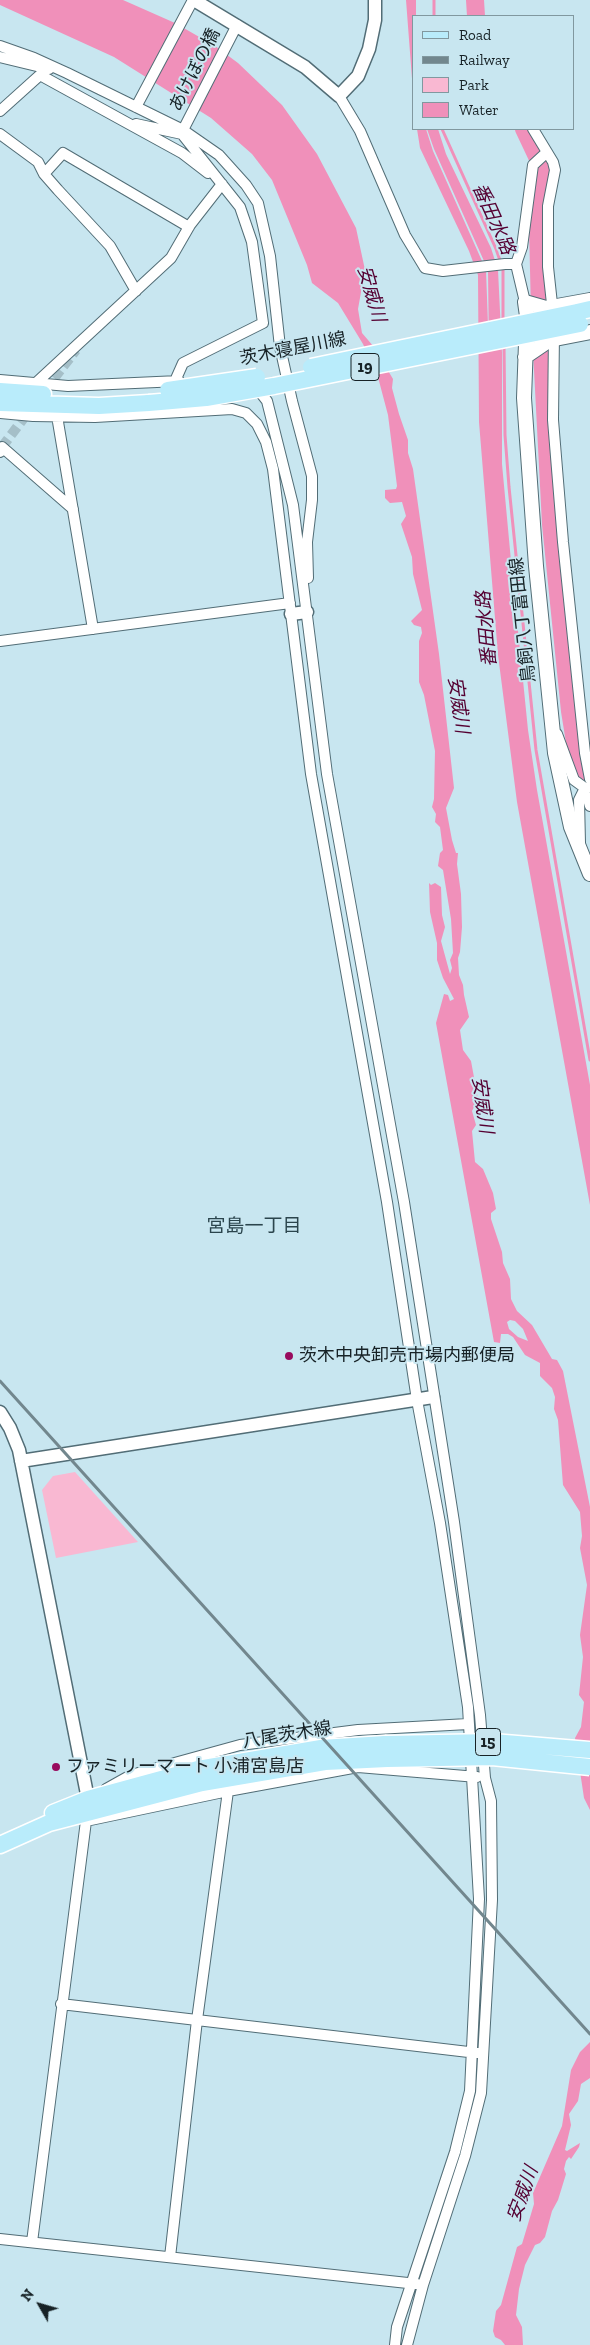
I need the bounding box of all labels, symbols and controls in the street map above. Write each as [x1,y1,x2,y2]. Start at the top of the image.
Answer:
legend [412,15,575,130]
street label: あけぼの橋 [165,25,225,115]
text: Road [459,26,491,44]
text: Railway [459,51,510,69]
text: Park [459,76,489,94]
text: Water [459,101,499,119]
water label: 番田水路 [467,180,519,258]
water label: 安威川 [352,263,390,325]
street label: 茨木寝屋川線 [238,328,348,370]
road number: 19 [351,354,379,381]
street label: 鳥飼八丁富田線 [506,556,540,684]
water label: 番田水路 [472,590,502,668]
water label: 安威川 [443,675,473,735]
water label: 安威川 [467,1075,497,1135]
district label: 宮島一丁目 [207,1216,301,1238]
place label: 茨木中央卸売市場内郵便局 [299,1345,515,1367]
marker: 茨木中央卸売市場内郵便局 [283,1350,295,1362]
street label: 八尾茨木線 [241,1717,333,1753]
road number: 15 [476,1728,500,1755]
place label: ファミリーマート 小浦宮島店 [66,1756,304,1778]
marker: ファミリーマート 小浦宮島店 [50,1761,62,1773]
water label: 安威川 [503,2163,543,2225]
north arrow [15,2280,65,2330]
text: N [18,2286,38,2305]

